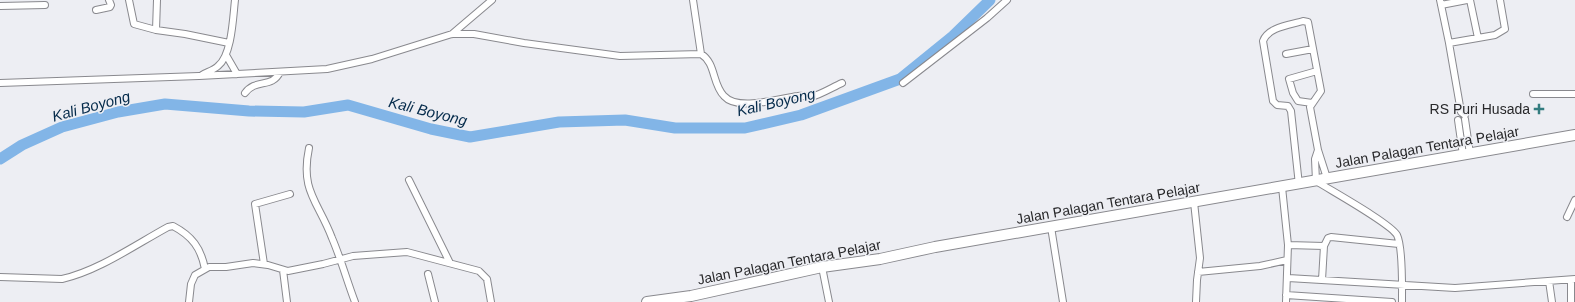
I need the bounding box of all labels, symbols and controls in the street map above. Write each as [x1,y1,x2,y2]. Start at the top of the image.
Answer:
water label: Kali Boyong [735,85,818,119]
water label: Kali Boyong [50,87,132,125]
water label: Kali Boyong [387,93,470,129]
place label: RS Puri Husada [1430,101,1530,117]
marker: RS Puri Husada [1533,103,1545,115]
street label: Jalan Palagan Tentara Pelajar [1334,123,1521,171]
street label: Jalan Palagan Tentara Pelajar [1015,179,1202,227]
street label: Jalan Palagan Tentara Pelajar [696,236,882,288]

